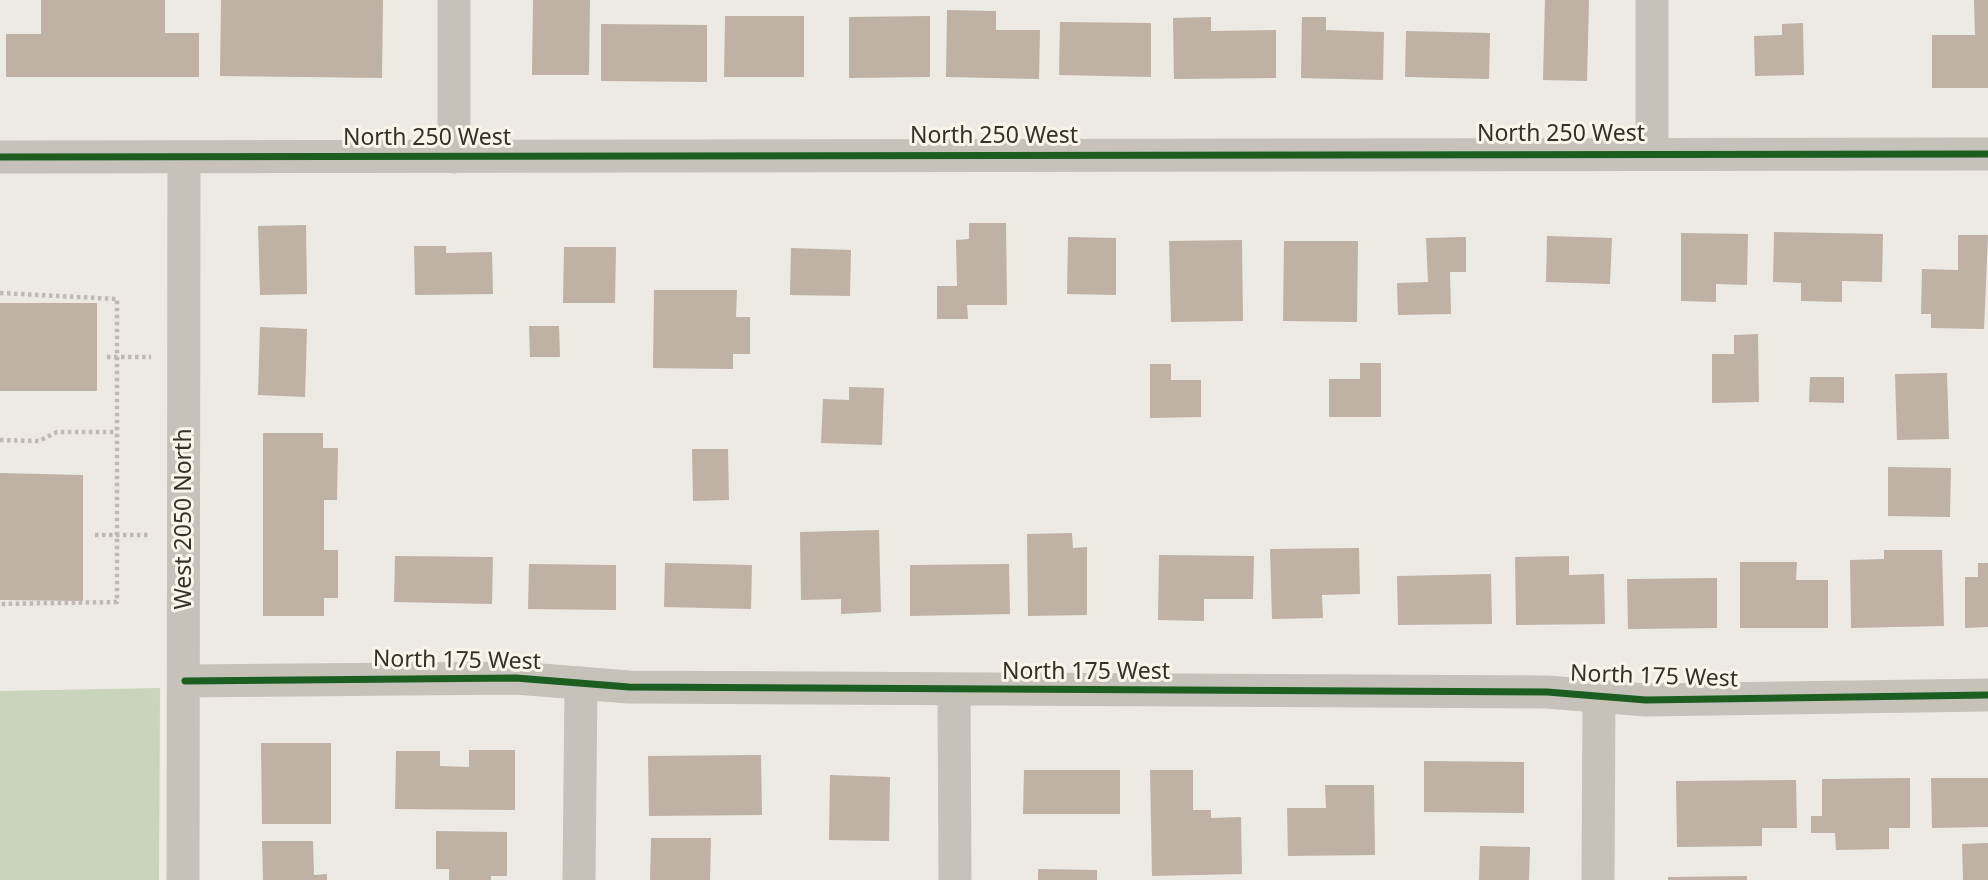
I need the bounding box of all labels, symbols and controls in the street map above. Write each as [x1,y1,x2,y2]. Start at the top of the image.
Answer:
street label: North 250 West [1477,120,1645,148]
street label: North 250 West [910,122,1078,150]
street label: North 250 West [343,124,511,152]
street label: West 2050 North [170,428,198,610]
street label: North 175 West [373,646,541,676]
street label: North 175 West [1002,658,1170,686]
street label: North 175 West [1570,660,1738,694]

